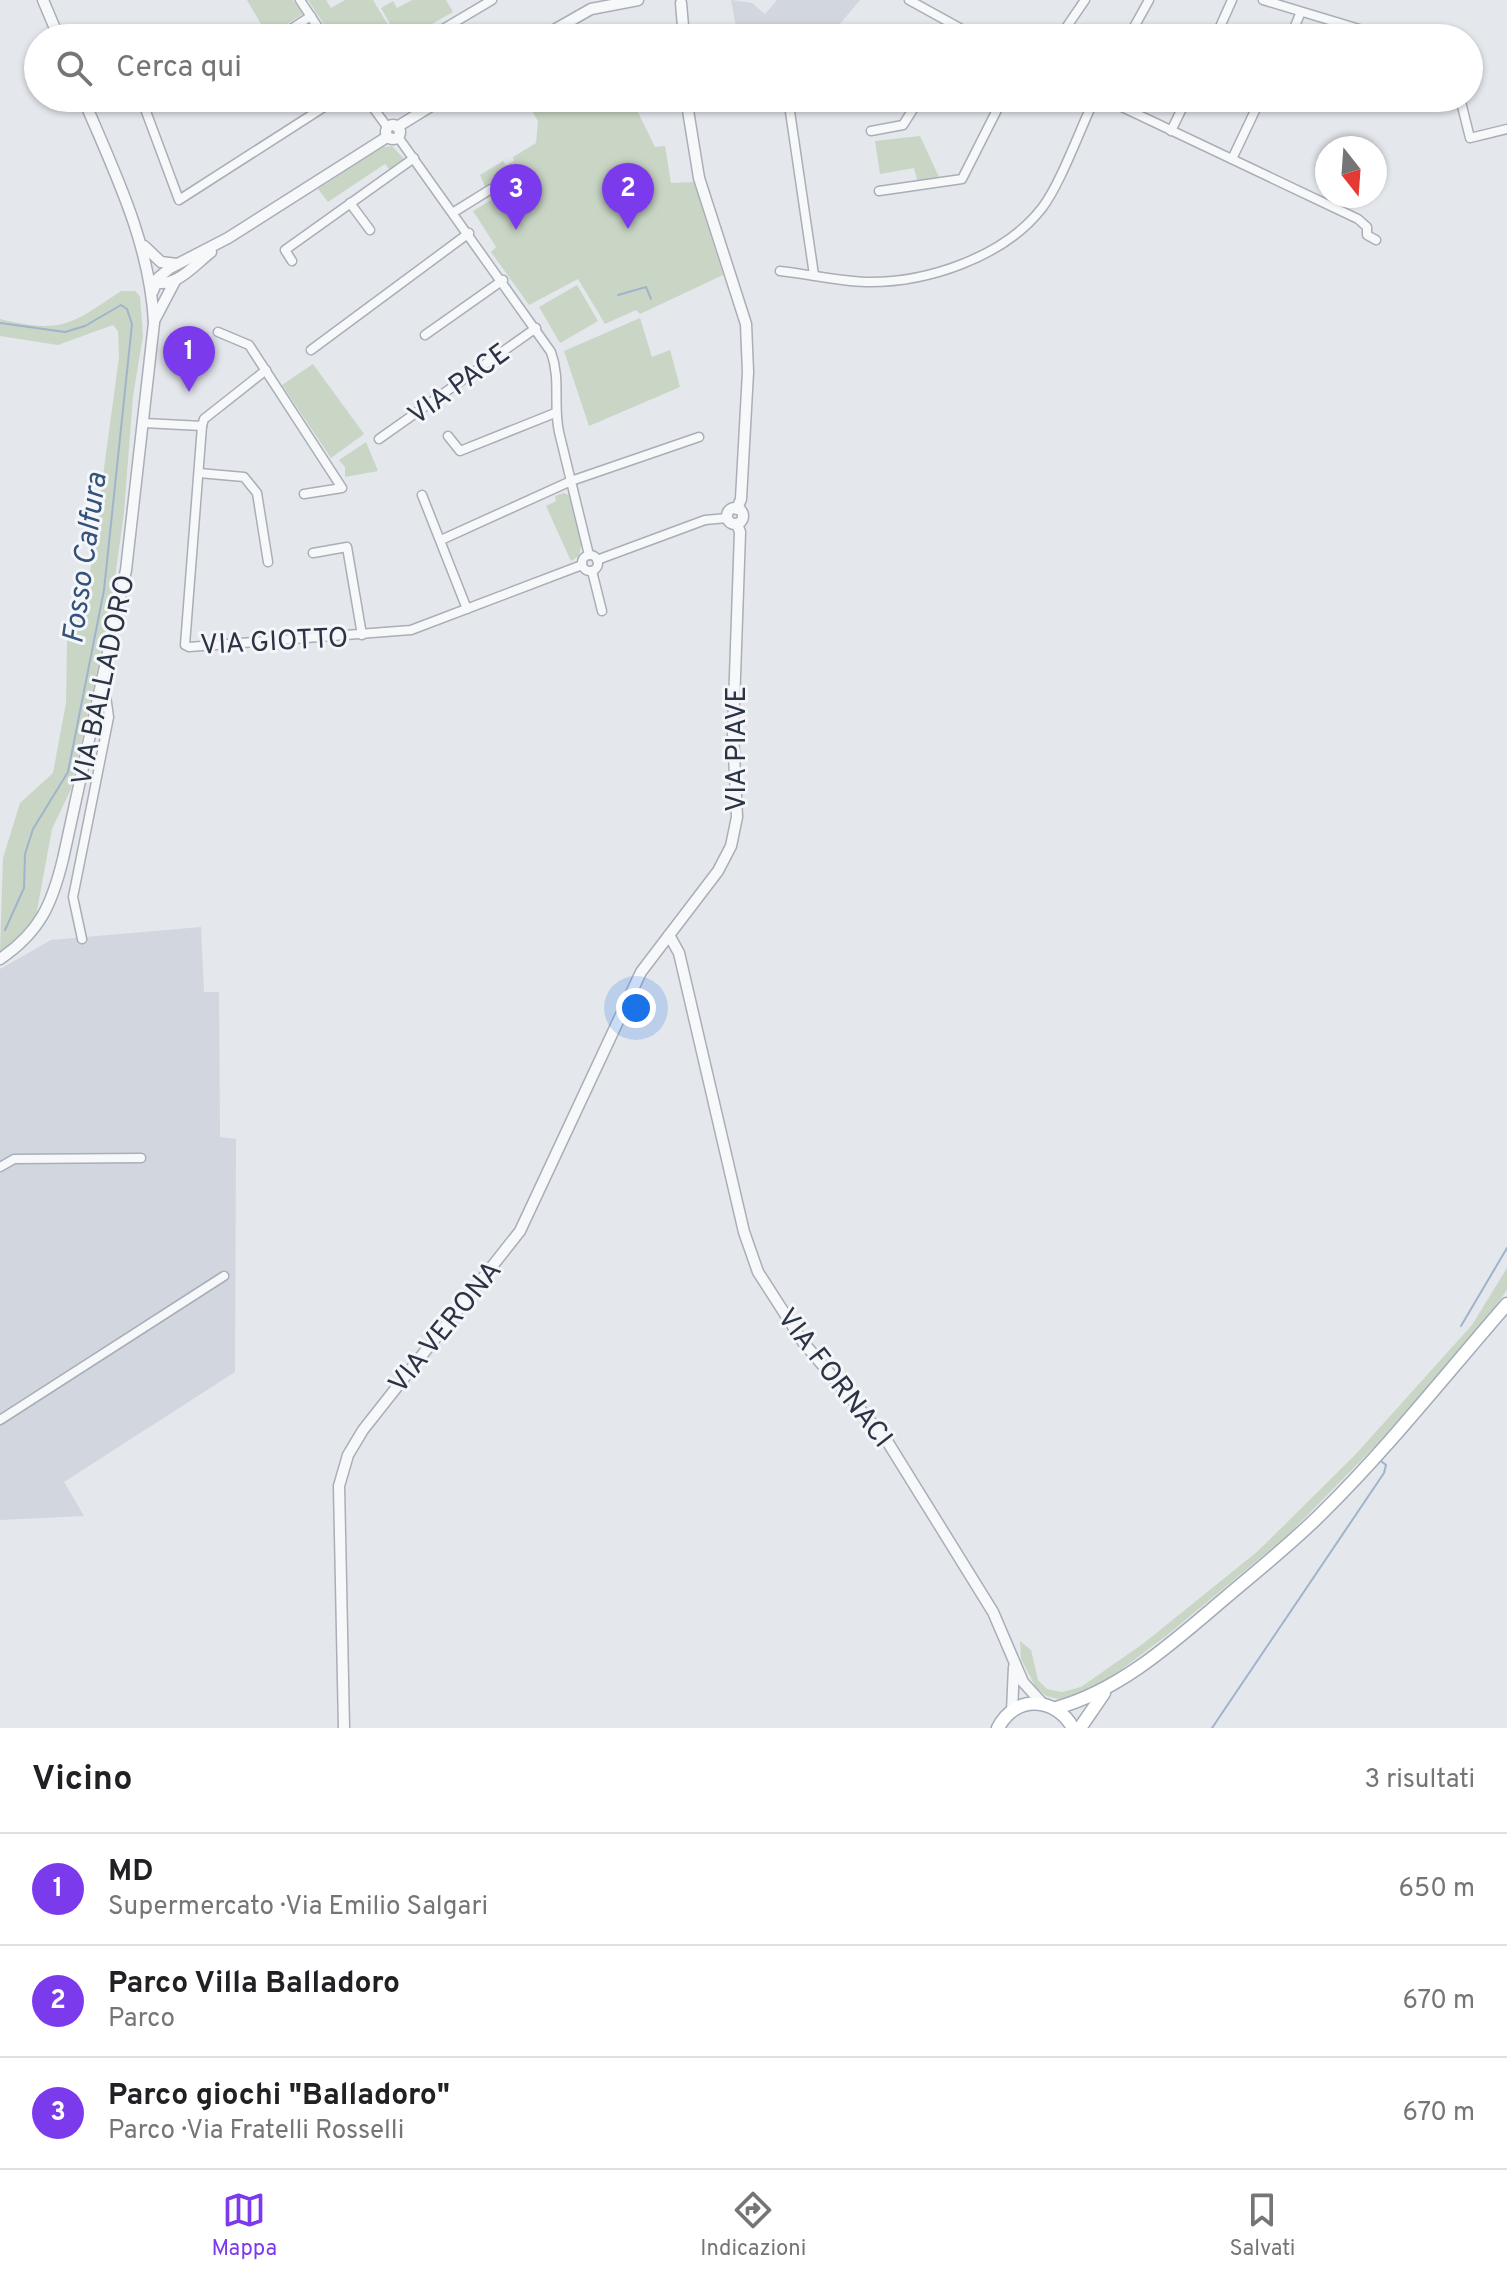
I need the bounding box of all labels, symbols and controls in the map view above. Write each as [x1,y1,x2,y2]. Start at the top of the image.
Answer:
search box [24,24,1483,112]
icon: search [52,46,96,90]
text: Cerca qui [116,50,242,87]
north arrow [1315,136,1387,208]
pin: 2 [602,163,654,229]
pin: 3 [490,164,542,230]
pin: 1 [163,326,215,392]
street label: VIA PACE [402,336,518,434]
water label: Fosso Calfura [56,470,117,646]
street label: VIA BALLADORO [65,572,145,789]
street label: VIA GIOTTO [199,621,349,665]
street label: VIA PIAVE [720,686,756,812]
your location [616,988,656,1028]
street label: VIA VERONA [382,1254,511,1402]
street label: VIA FORNACI [768,1302,899,1456]
text: Vicino [32,1759,132,1802]
text: 3 risultati [1364,1764,1475,1797]
text: MD [108,1854,154,1891]
text: 1 [53,1873,63,1906]
text: 650 m [1399,1873,1475,1906]
text: Supermercato · Via Emilio Salgari [108,1891,488,1924]
text: Parco Villa Balladoro [108,1966,400,2003]
text: 2 [50,1985,66,2018]
text: 670 m [1402,1985,1475,2018]
text: Parco [108,2003,175,2036]
text: Parco giochi "Balladoro" [108,2078,450,2115]
text: 3 [50,2097,66,2130]
text: 670 m [1402,2097,1475,2130]
text: Parco · Via Fratelli Rosselli [108,2115,404,2148]
tab: Mappa [212,2188,277,2263]
tab: Indicazioni [700,2188,806,2263]
tab: Salvati [1229,2188,1295,2263]

